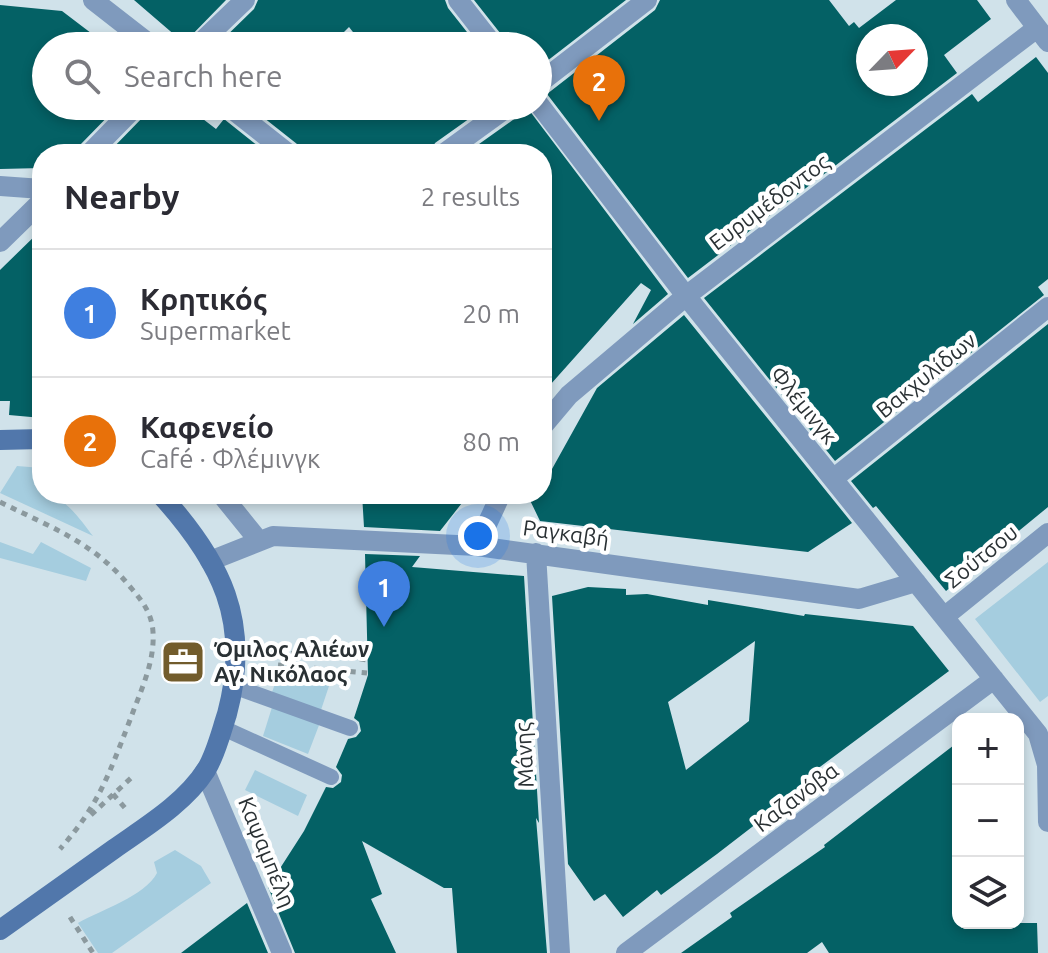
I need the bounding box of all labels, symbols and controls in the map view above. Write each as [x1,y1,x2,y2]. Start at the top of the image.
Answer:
north arrow [856,24,928,96]
search box [32,32,552,120]
icon: search [60,54,104,98]
pin: 2 [573,55,625,121]
text: Search here [124,59,283,93]
street label: Ευρυμέδοντος [704,149,834,255]
text: Nearby [64,177,179,215]
text: 2 results [421,182,520,211]
text: Κρητικός [140,282,267,316]
text: 1 [83,299,97,328]
text: 20 m [462,299,520,328]
text: Supermarket [140,316,291,345]
street label: Βακχυλίδων [871,327,981,422]
street label: Φλέμινγκ [766,361,843,448]
text: Καφενείο [140,410,274,444]
text: 2 [83,427,97,456]
text: 80 m [462,427,520,456]
text: Café · Φλέμινγκ [140,444,320,473]
street label: Ραγκαβή [521,514,611,551]
your location [458,516,498,556]
street label: Σούτσου [939,519,1022,592]
pin: 1 [358,561,410,627]
place label: Όμιλος Αλιέων Αγ. Νικόλαος [213,636,370,687]
office icon: Όμιλος Αλιέων Αγ. Νικόλαος [159,638,207,686]
map controls [952,713,1024,929]
button: + [952,713,1024,785]
street label: Μάνης [509,722,539,788]
street label: Καζανόβα [749,757,843,837]
button: − [952,785,1024,857]
street label: Καψαμπέλη [234,793,301,911]
button: layers [952,857,1024,929]

